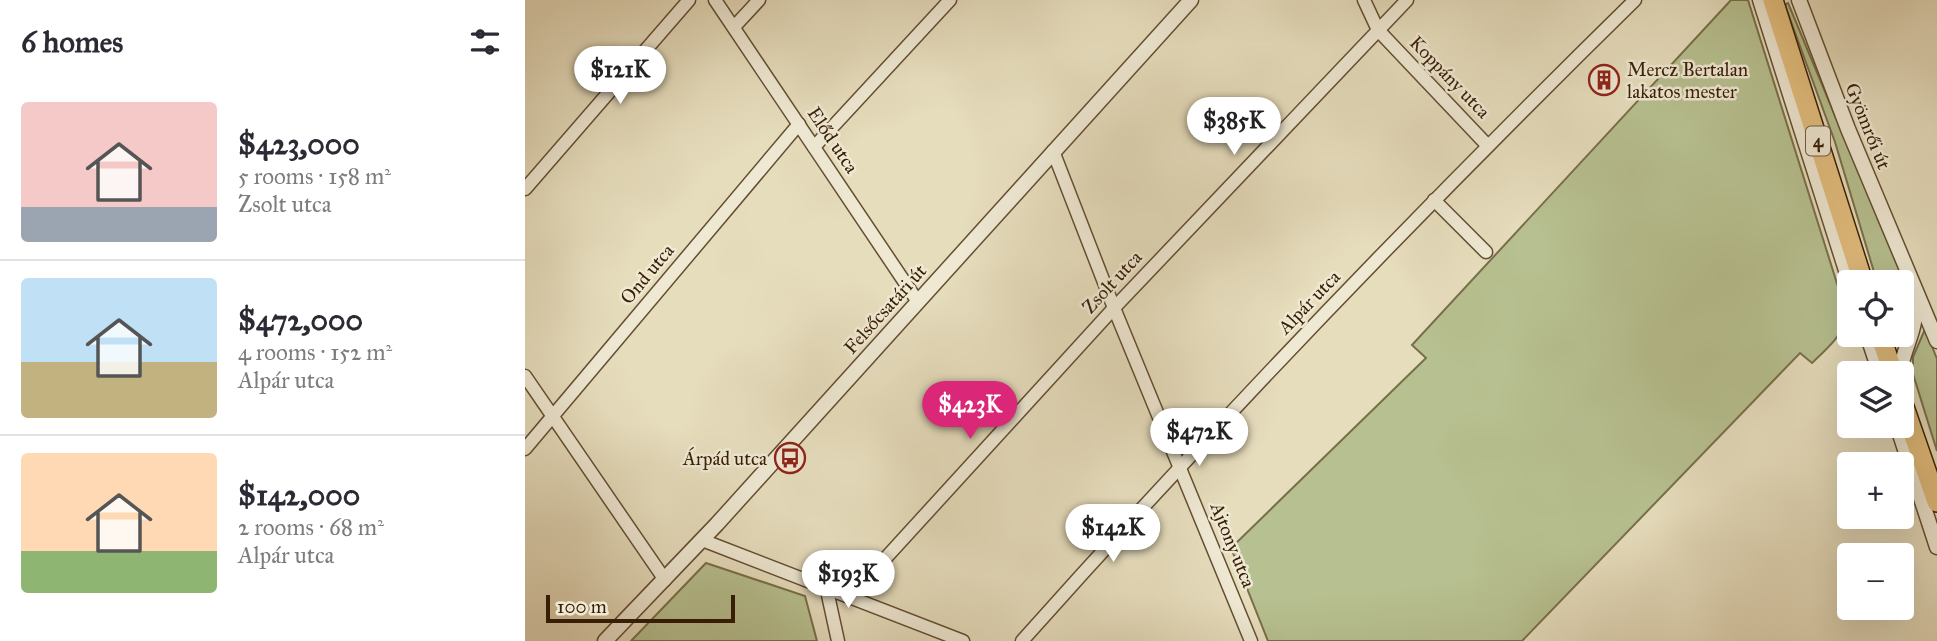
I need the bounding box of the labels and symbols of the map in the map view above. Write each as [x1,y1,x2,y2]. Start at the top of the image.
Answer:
street label: Koppány utca [1405,31,1496,124]
pin: $121K [571,46,669,106]
place label: Mercz Bertalan lakatos mester [1627,58,1748,103]
building icon: Mercz Bertalan lakatos mester [1587,63,1621,97]
street label: Gyömrői út [1840,79,1896,173]
pin: $385K [1185,97,1283,157]
street label: Előd utca [803,103,864,178]
road number: 4 [1806,126,1830,156]
street label: Ond utca [615,239,679,309]
street label: Zsolt utca [1077,245,1147,318]
street label: Felsőcsatári út [839,259,931,359]
street label: Alpár utca [1272,265,1346,339]
pin: $423K [921,382,1019,441]
pin: $472K [1150,408,1248,468]
bus stop icon: Árpád utca [773,441,807,475]
place label: Árpád utca [682,446,768,470]
street label: Ajtony utca [1205,498,1261,592]
pin: $142K [1064,504,1162,564]
pin: $193K [799,550,897,610]
scale bar [546,592,735,624]

